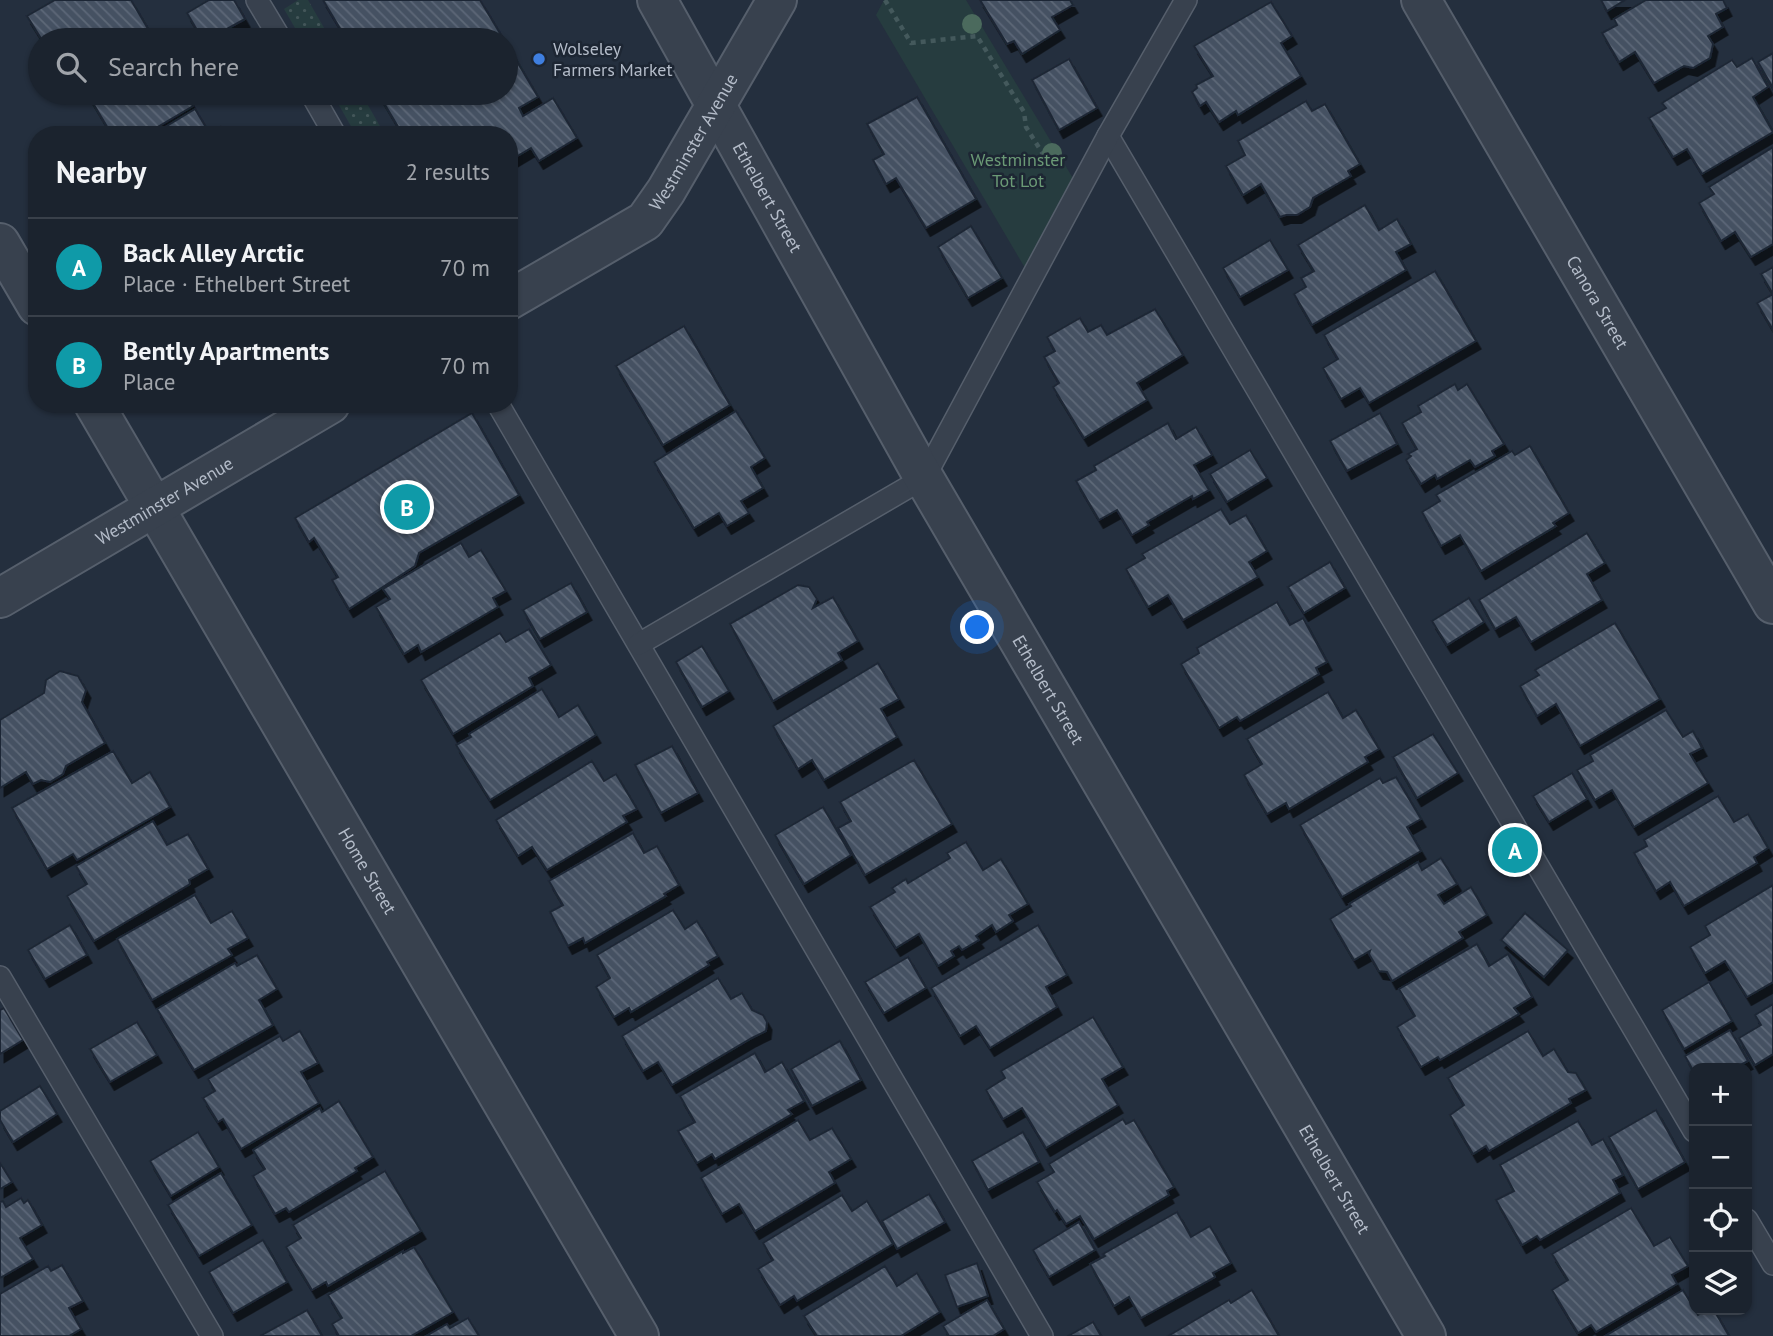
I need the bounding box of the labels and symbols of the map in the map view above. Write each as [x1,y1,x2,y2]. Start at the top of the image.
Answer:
place label: Wolseley Farmers Market [553,37,673,81]
marker: Wolseley Farmers Market [531,51,547,67]
street label: Westminster Avenue [644,69,743,215]
street label: Ethelbert Street [728,138,808,256]
park label: Westminster Tot Lot [970,148,1066,192]
street label: Canora Street [1561,251,1634,353]
street label: Westminster Avenue [92,451,237,550]
pin: B [384,481,430,533]
your location [960,610,994,644]
street label: Ethelbert Street [1008,631,1089,748]
street label: Home Street [333,823,402,918]
pin: A [1492,824,1538,876]
street label: Ethelbert Street [1294,1120,1376,1238]

